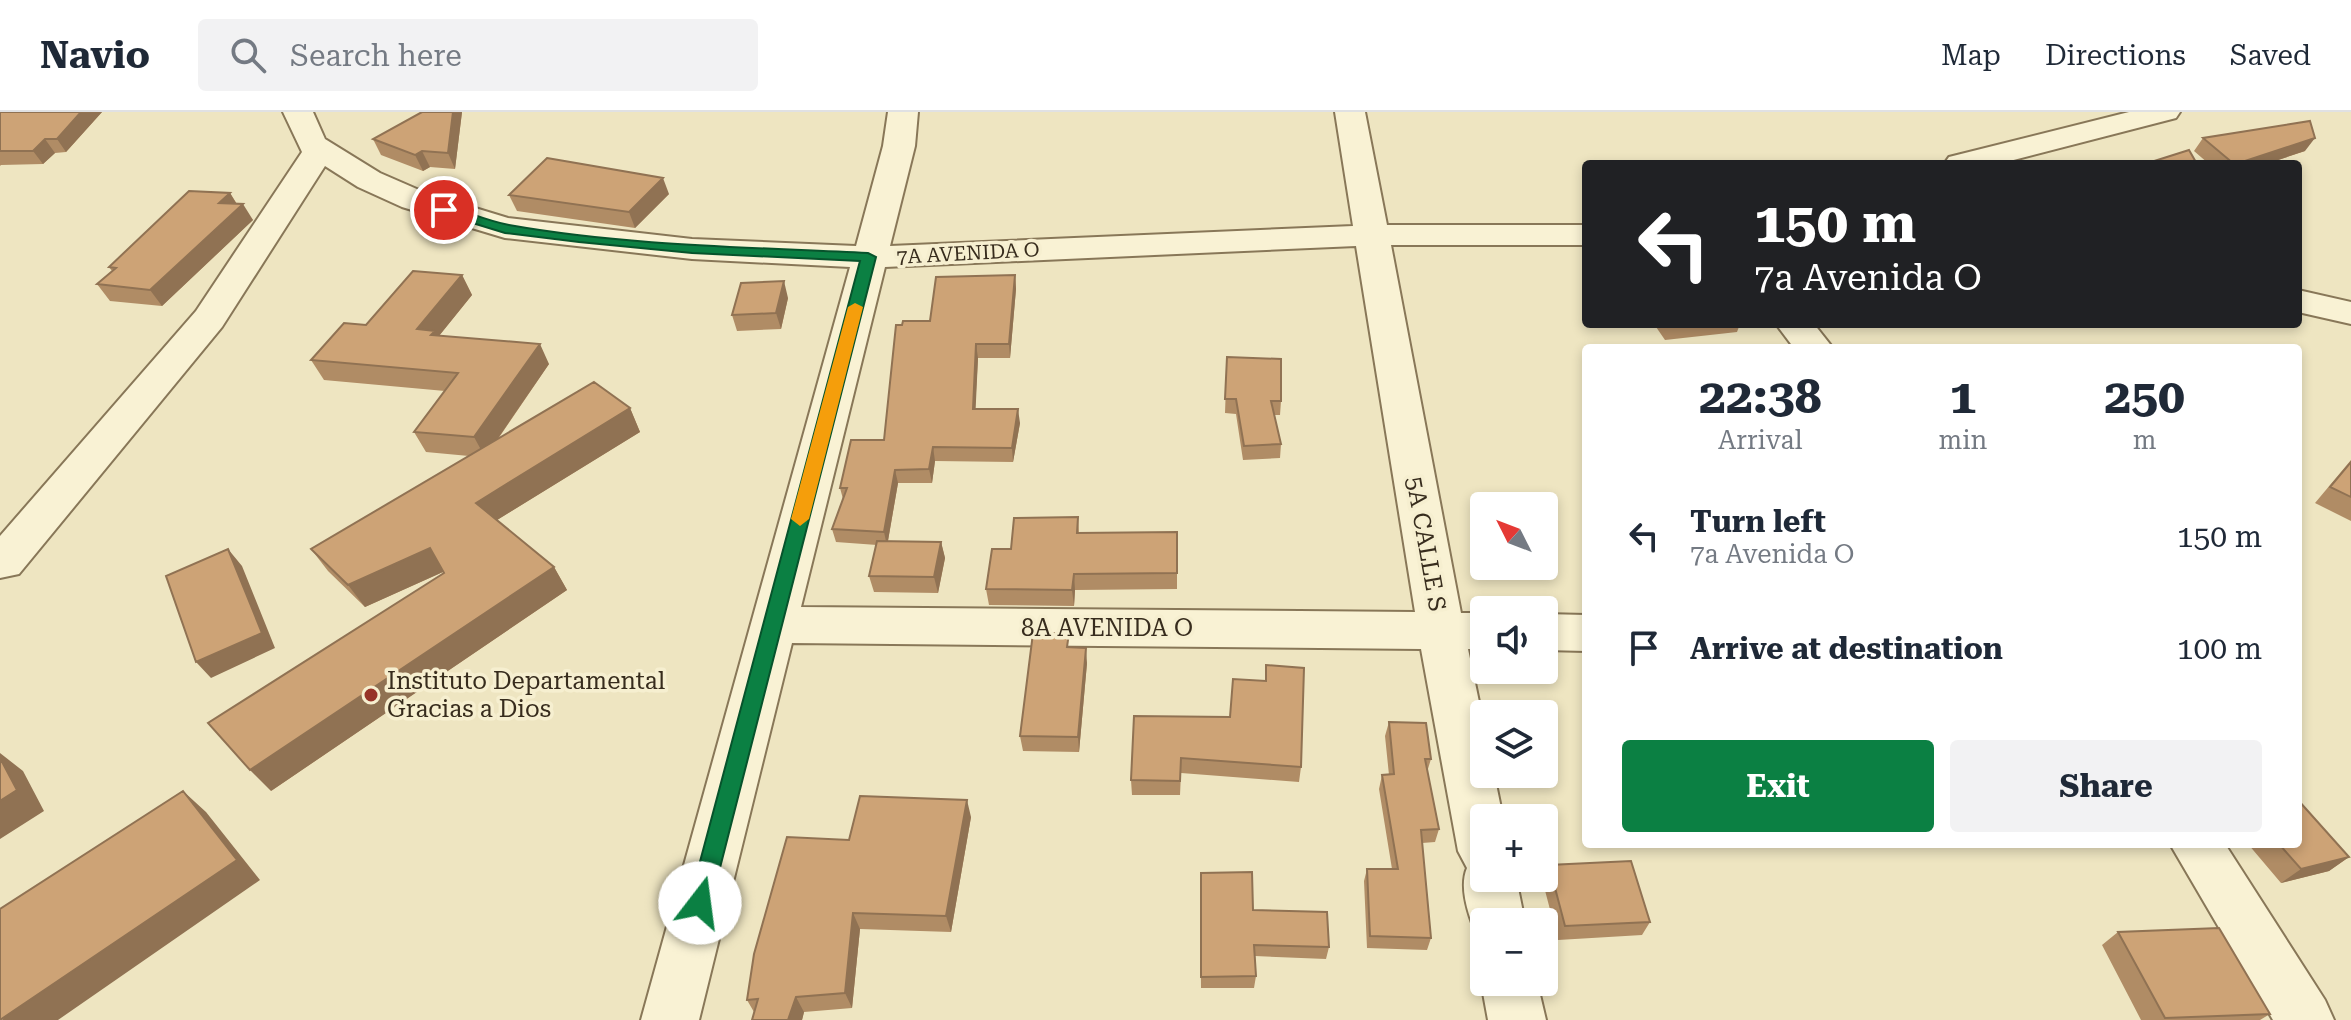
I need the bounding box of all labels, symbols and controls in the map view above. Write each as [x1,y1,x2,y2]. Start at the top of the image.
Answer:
search box [198,19,758,91]
text: Navio [40,33,150,77]
icon: search [226,33,270,77]
text: Search here [290,38,462,73]
text: Map [1941,39,2001,72]
text: Directions [2045,39,2186,72]
text: Saved [2230,39,2311,72]
pin [410,176,478,244]
icon: arrive [422,188,466,232]
text: 150 m [1754,190,1916,256]
icon: left [1622,192,1726,296]
street label: 7A AVENIDA O [896,237,1040,269]
text: 7a Avenida O [1754,257,1982,299]
text: 22:38 [1699,369,1822,425]
text: 1 [1949,369,1976,425]
text: 250 [2104,369,2185,425]
text: Arrival [1718,425,1803,455]
text: min [1939,425,1987,455]
text: m [2133,425,2157,455]
street label: 5A CALLE S [1400,474,1452,614]
north arrow [1470,492,1558,580]
map controls [1470,492,1558,996]
text: Turn left [1690,504,1826,539]
icon: left [1622,514,1666,558]
text: 150 m [2177,519,2262,554]
text: 7a Avenida O [1690,539,1854,569]
button: sound [1470,596,1558,684]
street label: 8A AVENIDA O [1021,614,1193,642]
icon: arrive [1622,626,1666,670]
text: Arrive at destination [1690,631,2003,666]
text: 100 m [2177,631,2262,666]
place label: Instituto Departamental Gracias a Dios [387,667,665,723]
marker: Instituto Departamental Gracias a Dios [362,686,380,704]
button: layers [1470,700,1558,788]
button: Exit [1622,740,1934,832]
button: Share [1950,740,2262,832]
button: + [1470,804,1558,892]
position arrow [658,861,742,945]
button: − [1470,908,1558,996]

